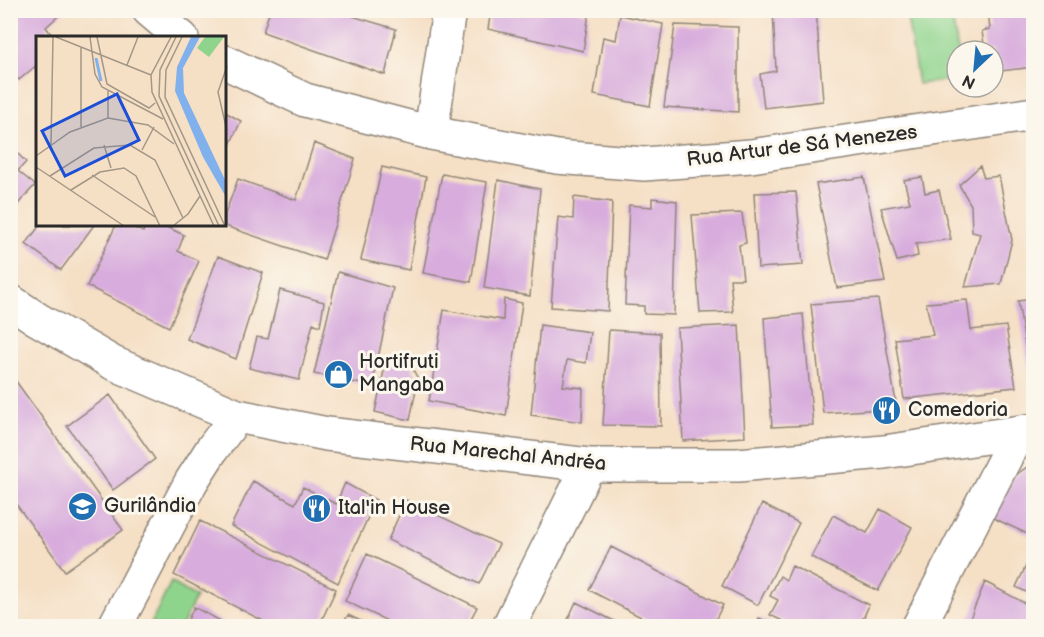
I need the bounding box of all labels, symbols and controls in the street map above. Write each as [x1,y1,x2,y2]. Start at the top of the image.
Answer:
inset map [36,36,226,226]
north arrow [945,39,1005,99]
text: N [960,70,979,92]
street label: Rua Artur de Sá Menezes [685,120,919,172]
place label: Hortifruti Mangaba [359,350,444,397]
shop icon: Hortifruti Mangaba [322,358,354,390]
restaurant icon: Comedoria [871,394,903,426]
place label: Comedoria [908,398,1008,422]
street label: Rua Marechal Andréa [409,432,607,476]
school or university icon: Gurilândia [67,490,99,522]
restaurant icon: Ital'in House [301,492,333,524]
place label: Gurilândia [104,494,196,518]
place label: Ital'in House [338,496,450,520]

